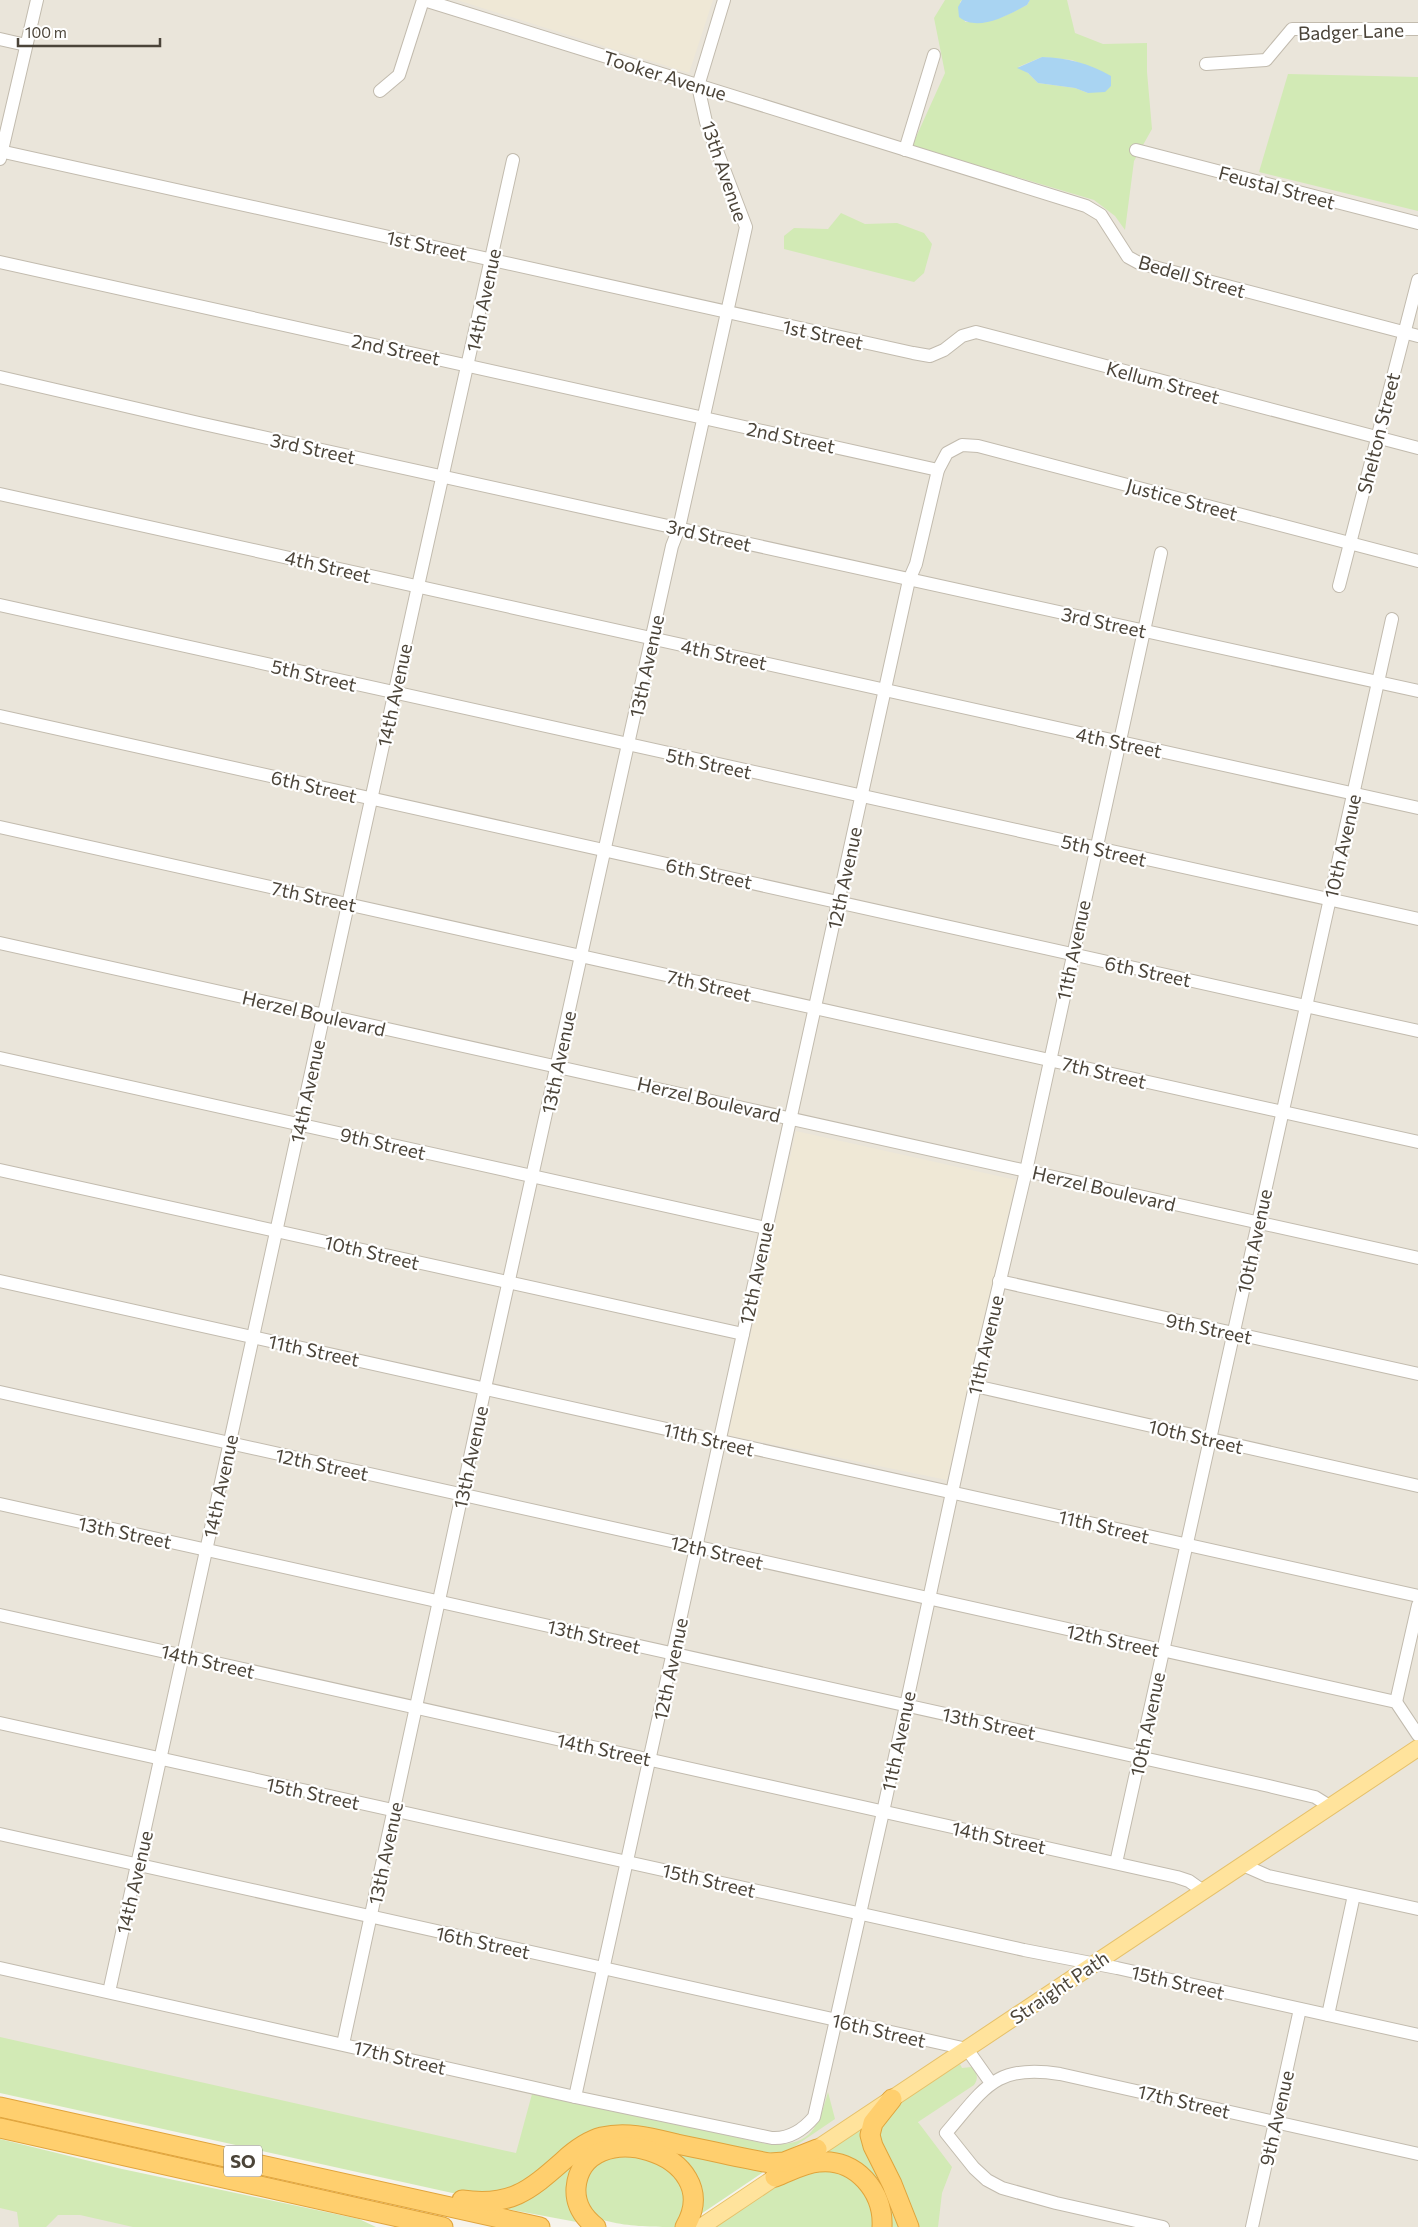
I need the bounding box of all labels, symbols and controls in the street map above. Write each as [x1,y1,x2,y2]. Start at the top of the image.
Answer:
scale bar [18,15,160,47]
street label: Badger Lane [1297,18,1405,44]
text: 100 m [25,23,67,41]
street label: Tooker Avenue [600,45,730,105]
street label: 13th Avenue [697,118,753,224]
street label: Feustal Street [1216,160,1338,214]
street label: 1st Street [385,225,470,265]
street label: 14th Avenue [461,246,505,354]
street label: Bedell Street [1136,250,1248,302]
street label: 1st Street [781,314,866,354]
street label: 2nd Street [350,328,442,370]
street label: Kellum Street [1104,356,1222,408]
street label: Shelton Street [1352,370,1404,496]
street label: 2nd Street [745,416,837,458]
street label: 3rd Street [268,428,358,468]
street label: Justice Street [1124,473,1240,525]
street label: 3rd Street [664,514,754,556]
street label: 4th Street [283,545,373,587]
street label: 3rd Street [1059,602,1149,642]
street label: 13th Avenue [624,612,668,720]
street label: 4th Street [679,634,769,674]
street label: 14th Avenue [372,641,416,749]
street label: 5th Street [269,654,359,696]
street label: 4th Street [1074,722,1164,762]
street label: 5th Street [664,743,754,783]
street label: 6th Street [269,765,359,807]
street label: 10th Avenue [1319,792,1365,900]
street label: 12th Avenue [822,825,866,931]
street label: 5th Street [1059,829,1149,871]
street label: 6th Street [664,853,754,893]
street label: 7th Street [270,876,359,916]
street label: 11th Avenue [1051,898,1095,1002]
street label: 6th Street [1103,951,1193,991]
street label: 7th Street [664,964,754,1006]
street label: Herzel Boulevard [240,985,388,1041]
street label: 13th Avenue [536,1008,580,1116]
street label: 14th Avenue [285,1037,329,1145]
street label: 7th Street [1059,1051,1149,1093]
street label: Herzel Boulevard [635,1071,783,1127]
street label: 9th Street [338,1122,428,1164]
street label: Herzel Boulevard [1030,1160,1178,1216]
street label: 10th Avenue [1232,1187,1276,1295]
street label: 12th Avenue [734,1220,778,1326]
street label: 10th Street [322,1230,422,1274]
street label: 11th Avenue [962,1293,1008,1397]
street label: 9th Street [1164,1308,1254,1348]
street label: 11th Street [266,1329,362,1371]
street label: 13th Avenue [448,1403,492,1511]
street label: 10th Street [1146,1414,1246,1458]
street label: 11th Street [661,1417,757,1461]
street label: 14th Avenue [198,1432,242,1540]
street label: 12th Street [273,1443,371,1485]
street label: 11th Street [1056,1504,1152,1548]
street label: 13th Street [76,1511,174,1553]
street label: 12th Street [668,1530,766,1574]
street label: 13th Street [545,1614,643,1658]
street label: 12th Avenue [648,1616,692,1722]
street label: 12th Street [1064,1619,1162,1661]
street label: 14th Street [159,1639,257,1683]
street label: 10th Avenue [1125,1670,1169,1778]
street label: 11th Avenue [876,1689,920,1793]
street label: 13th Street [940,1702,1038,1744]
street label: 14th Street [555,1728,653,1770]
street label: 15th Street [264,1772,362,1814]
street label: 13th Avenue [363,1799,407,1907]
street label: 14th Street [950,1816,1048,1858]
street label: 14th Avenue [111,1828,157,1936]
street label: 15th Street [660,1858,758,1902]
street label: 16th Street [434,1921,532,1963]
street label: Straight Path [1005,1946,1113,2028]
street label: 15th Street [1129,1960,1227,2004]
street label: 16th Street [830,2008,928,2052]
street label: 17th Street [352,2035,449,2079]
street label: 9th Avenue [1254,2068,1298,2168]
street label: 17th Street [1136,2079,1233,2123]
road number: SO [224,2146,262,2176]

